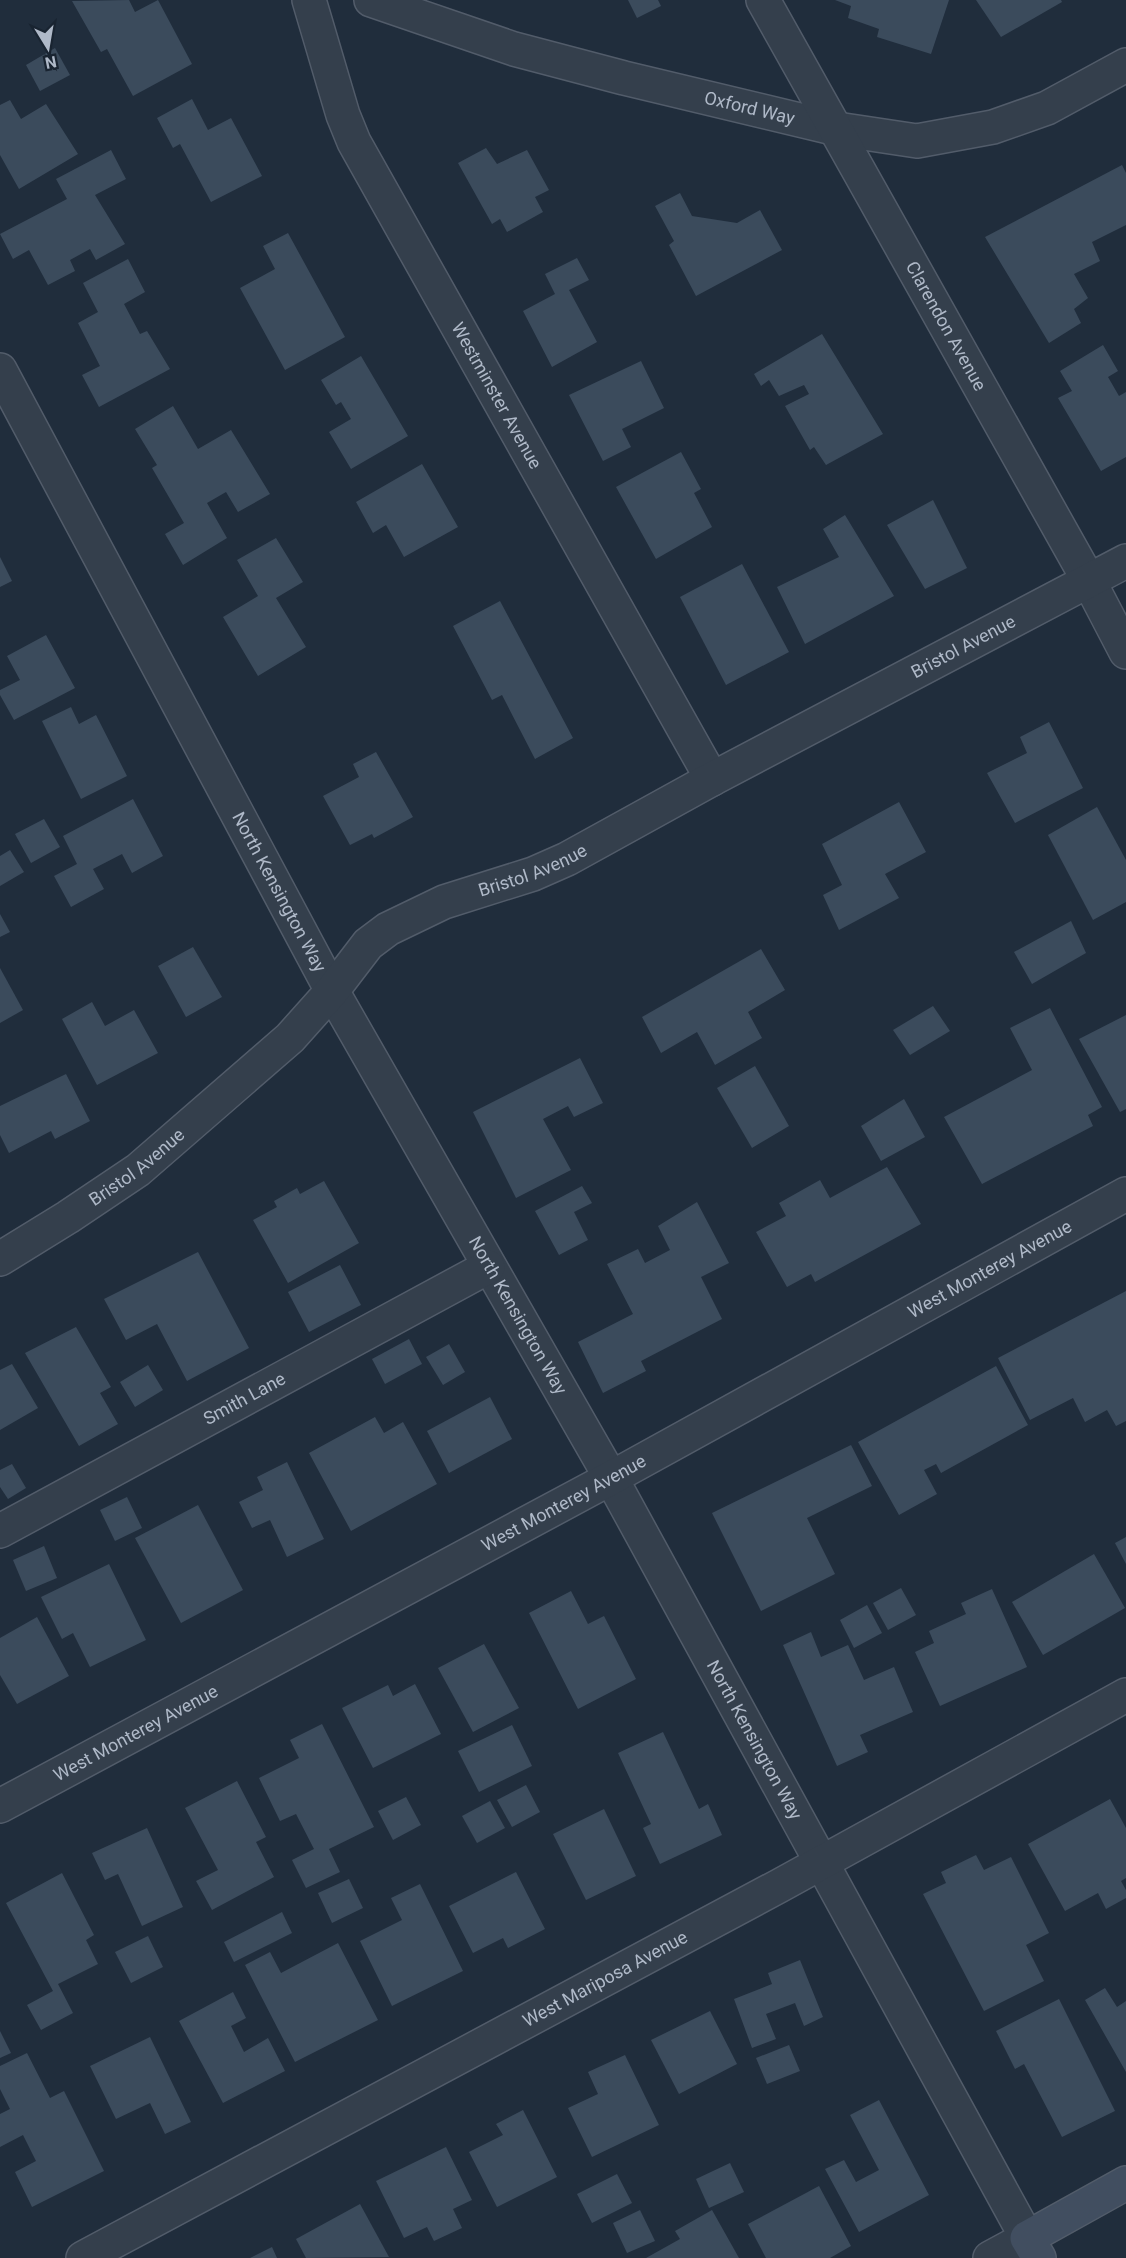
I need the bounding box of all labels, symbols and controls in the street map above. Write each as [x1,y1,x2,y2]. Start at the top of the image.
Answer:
north arrow [18,18,78,78]
text: N [43,52,58,73]
street label: Oxford Way [702,87,797,129]
street label: Clarendon Avenue [902,258,991,394]
street label: Westminster Avenue [447,318,546,472]
street label: Bristol Avenue [907,610,1019,682]
street label: North Kensington Way [228,808,331,976]
street label: Bristol Avenue [476,839,590,901]
street label: Bristol Avenue [85,1124,188,1210]
street label: West Monterey Avenue [904,1215,1075,1322]
street label: North Kensington Way [465,1232,572,1398]
street label: Smith Lane [200,1368,289,1429]
street label: West Monterey Avenue [478,1450,649,1556]
street label: North Kensington Way [703,1656,807,1823]
street label: West Monterey Avenue [50,1680,221,1785]
street label: West Mariposa Avenue [519,1926,691,2031]

